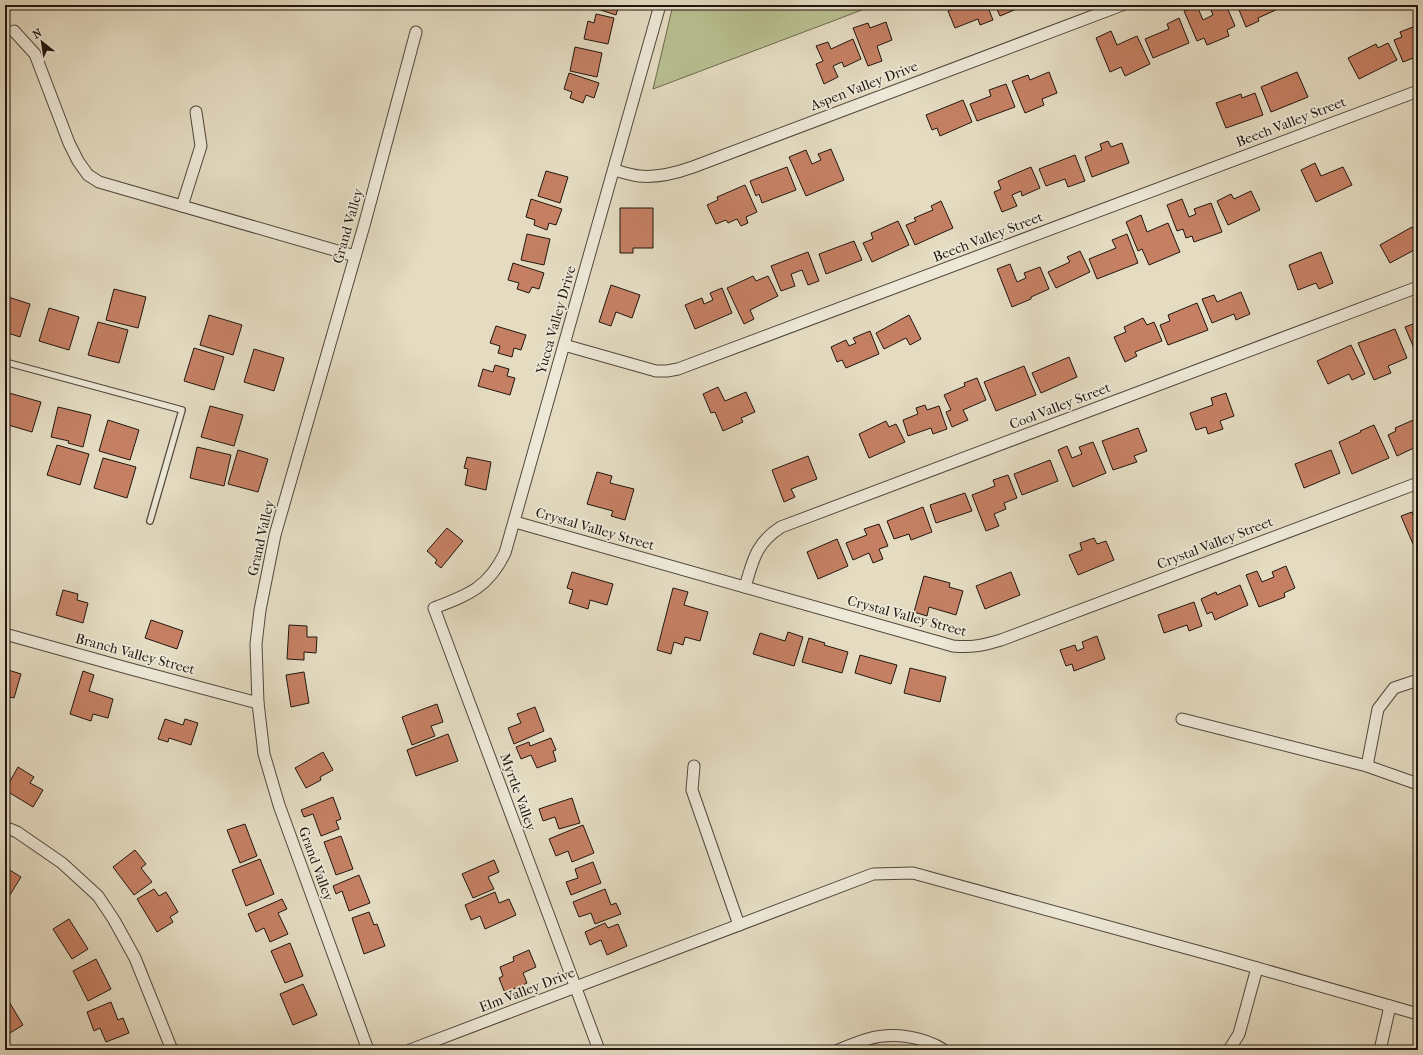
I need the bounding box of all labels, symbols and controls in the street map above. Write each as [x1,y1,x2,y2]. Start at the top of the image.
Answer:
north arrow [22,22,62,62]
text: N [30,26,45,41]
street label: Aspen Valley Drive [807,58,920,115]
street label: Beech Valley Street [1234,93,1348,151]
street label: Grand Valley [329,186,367,266]
street label: Beech Valley Street [931,208,1045,266]
street label: Yucca Valley Drive [532,264,580,377]
street label: Cool Valley Street [1007,379,1113,433]
street label: Grand Valley [244,498,278,578]
street label: Crystal Valley Street [534,504,656,554]
street label: Crystal Valley Street [1155,513,1275,573]
street label: Crystal Valley Street [846,592,968,640]
street label: Branch Valley Street [73,630,197,678]
street label: Myrtle Valley [496,751,540,834]
street label: Grand Valley [295,825,337,904]
street label: Elm Valley Drive [477,964,577,1016]

